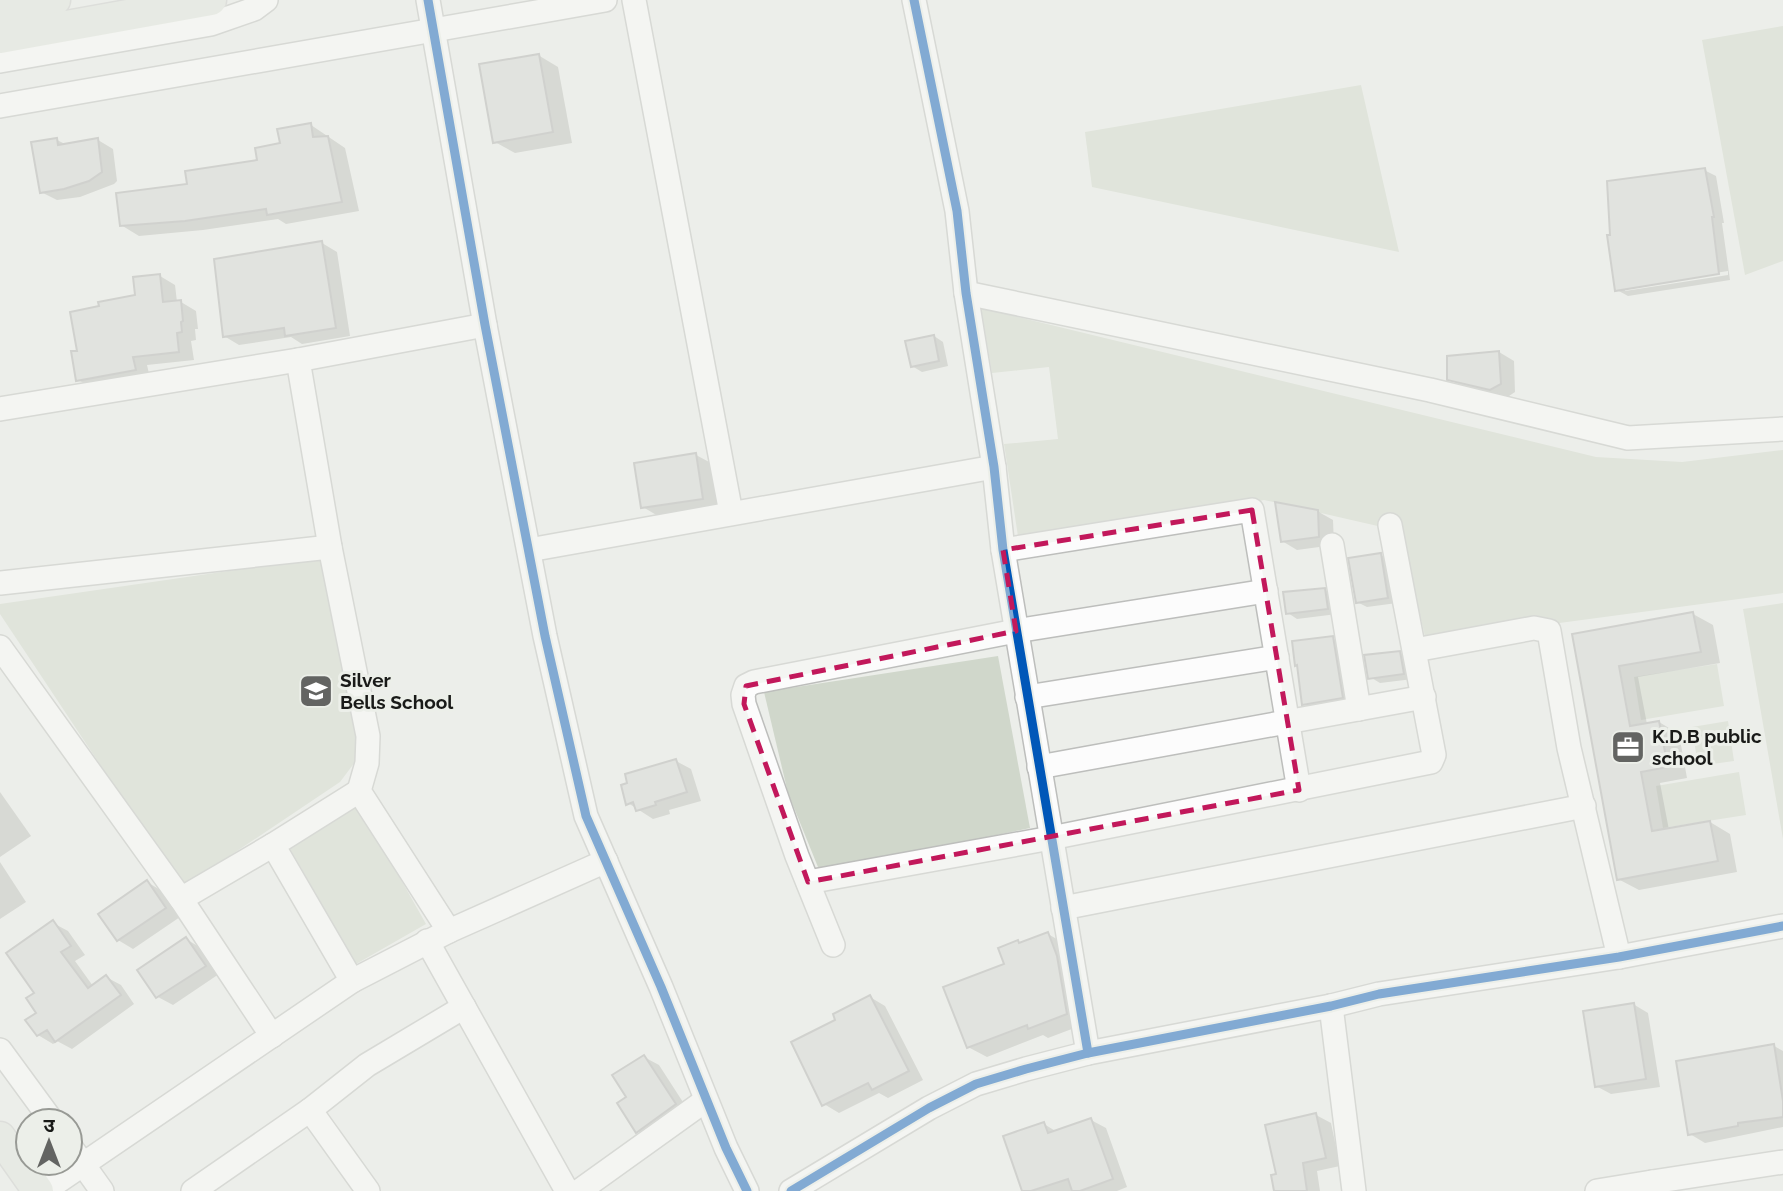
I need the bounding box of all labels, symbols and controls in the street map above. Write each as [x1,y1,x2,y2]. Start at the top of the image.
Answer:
place label: Silver Bells School [340,669,454,713]
school or university icon: Silver Bells School [297,672,335,710]
place label: K.D.B public school [1652,725,1762,769]
office icon: K.D.B public school [1609,728,1647,766]
north arrow [14,1107,84,1177]
text: उ [43,1114,55,1136]

